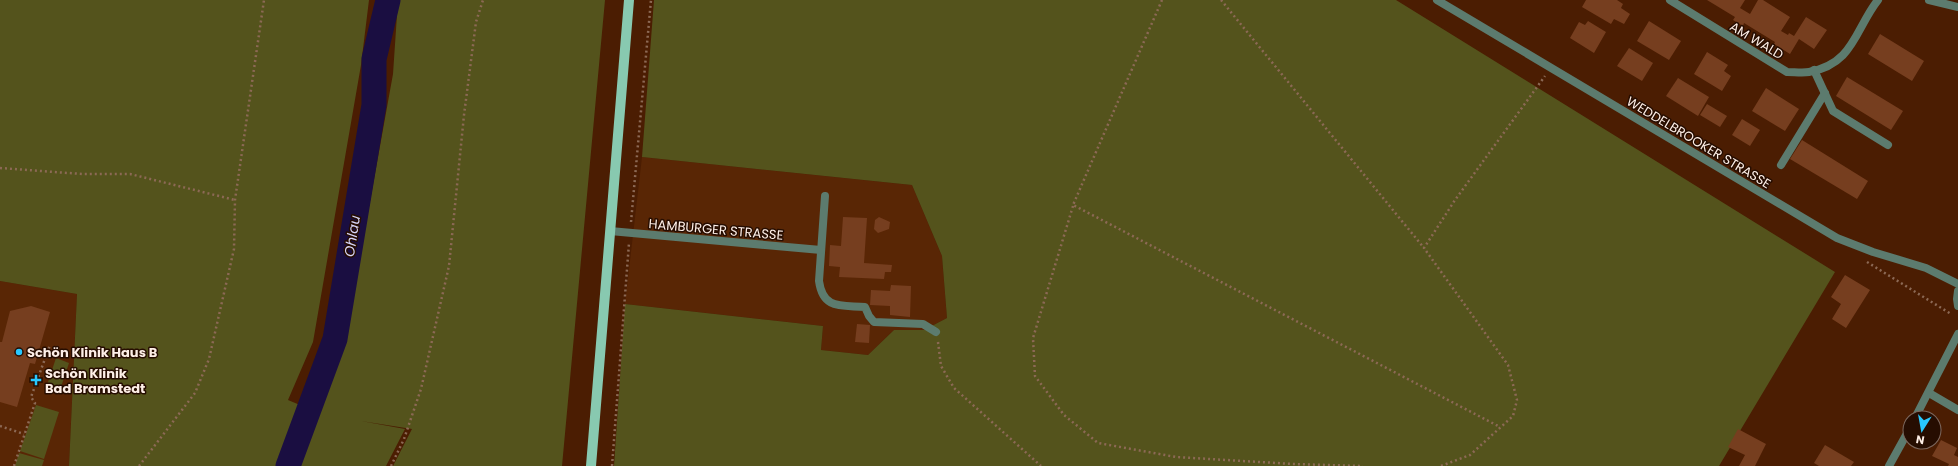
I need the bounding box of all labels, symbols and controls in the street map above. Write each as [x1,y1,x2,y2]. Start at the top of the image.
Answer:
street label: AM WALD [1726,17,1787,64]
street label: WEDDELBROOKER STRASSE [1623,92,1775,193]
water label: Ohlau [339,214,365,258]
street label: HAMBURGER STRASSE [648,214,784,245]
place label: Schön Klinik Haus B [27,343,158,362]
marker: Schön Klinik Haus B [14,347,24,357]
place label: Schön Klinik Bad Bramstedt [45,364,145,398]
marker: Schön Klinik Bad Bramstedt [30,374,42,386]
north arrow [1902,410,1942,450]
text: N [1915,431,1926,448]

